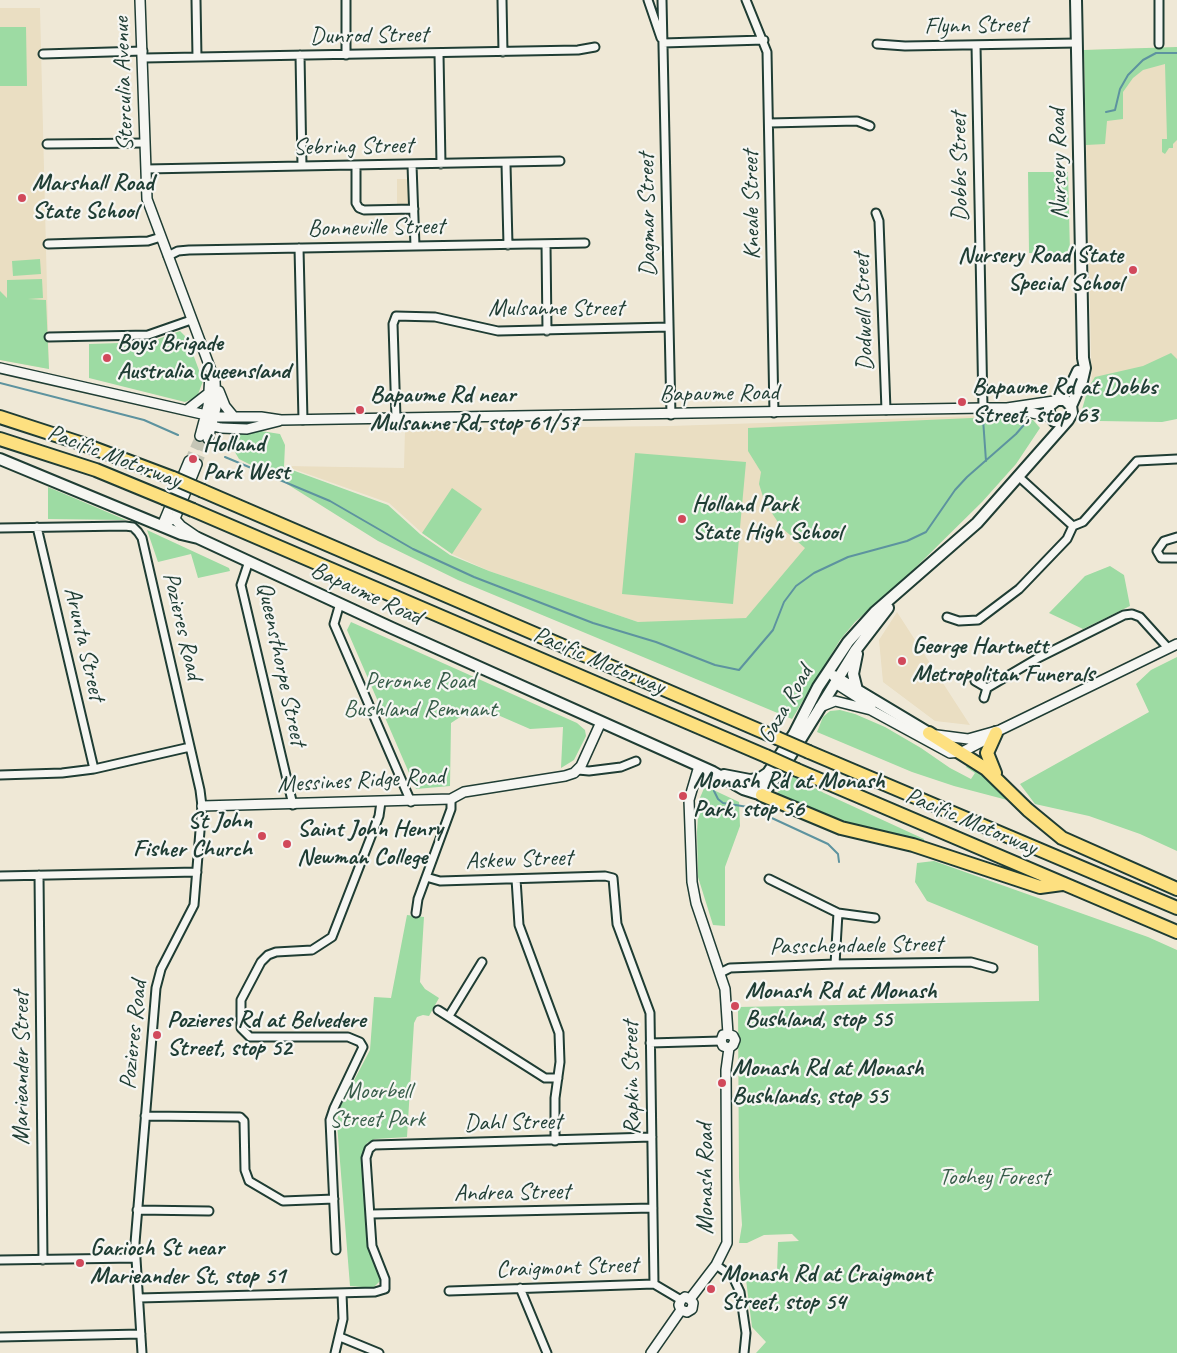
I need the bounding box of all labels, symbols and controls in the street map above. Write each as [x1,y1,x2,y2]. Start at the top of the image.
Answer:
street label: Flynn Street [924,11,1028,41]
street label: Sterculia Avenue [107,16,141,152]
street label: Dunrod Street [310,21,428,51]
street label: Nursery Road [1044,108,1074,220]
street label: Dobbs Street [945,112,975,222]
street label: Sebring Street [293,132,413,162]
street label: Kneale Street [737,150,767,260]
street label: Dagmar Street [633,153,663,277]
place label: Marshall Road State School [32,170,154,226]
marker: Marshall Road State School [16,192,28,204]
street label: Bonneville Street [307,212,445,244]
place label: Nursery Road State Special School [958,242,1123,298]
street label: Dodwell Street [848,252,880,372]
marker: Nursery Road State Special School [1127,264,1139,276]
street label: Mulsanne Street [488,295,624,323]
place label: Boys Brigade Australia Queensland [117,330,290,386]
marker: Boys Brigade Australia Queensland [101,352,113,364]
place label: Bapaume Rd at Dobbs Street, stop 63 [972,374,1157,430]
street label: Bapaume Road [659,379,779,409]
place label: Bapaume Rd near Mulsanne Rd, stop 61/57 [370,382,579,438]
marker: Bapaume Rd at Dobbs Street, stop 63 [956,396,968,408]
marker: Bapaume Rd near Mulsanne Rd, stop 61/57 [354,404,366,416]
street label: Pacific Motorway [43,418,185,496]
place label: Holland Park West [203,431,289,487]
marker: Holland Park West [187,453,199,465]
place label: Holland Park State High School [692,491,842,547]
marker: Holland Park State High School [676,513,688,525]
street label: Bapaume Road [306,556,426,632]
street label: Pozieres Road [156,569,208,683]
street label: Queensthorpe Street [250,579,312,749]
street label: Arunta Street [57,584,111,704]
street label: Pacific Motorway [529,620,669,702]
place label: George Hartnett Metropolitan Funerals [912,633,1094,689]
marker: George Hartnett Metropolitan Funerals [896,655,908,667]
street label: Gaza Road [752,661,820,749]
park label: Peronne Road Bushland Remnant [343,668,497,724]
street label: Messines Ridge Road [277,762,445,800]
place label: Monash Rd at Monash Park, stop 56 [693,768,885,824]
street label: Pacific Motorway [901,781,1041,863]
marker: Monash Rd at Monash Park, stop 56 [677,790,689,802]
place label: St John Fisher Church [133,808,252,864]
place label: Saint John Henry Newman College [297,816,443,872]
marker: St John Fisher Church [256,830,268,842]
marker: Saint John Henry Newman College [281,838,293,850]
street label: Askew Street [465,844,573,876]
street label: Passchendaele Street [769,930,943,962]
place label: Monash Rd at Monash Bushland, stop 55 [745,978,937,1034]
street label: Pozieres Road [114,979,154,1091]
street label: Marieander Street [8,991,36,1145]
marker: Monash Rd at Monash Bushland, stop 55 [729,1000,741,1012]
place label: Pozieres Rd at Belvedere Street, stop 52 [167,1007,365,1063]
street label: Rapkin Street [617,1021,647,1135]
marker: Pozieres Rd at Belvedere Street, stop 52 [151,1029,163,1041]
place label: Monash Rd at Monash Bushlands, stop 55 [732,1055,924,1111]
marker: Monash Rd at Monash Bushlands, stop 55 [716,1077,728,1089]
park label: Moorbell Street Park [329,1078,425,1134]
street label: Dahl Street [464,1108,562,1138]
street label: Monash Road [692,1123,720,1235]
park label: Toohey Forest [939,1164,1049,1192]
street label: Andrea Street [454,1178,570,1208]
place label: Garioch St near Marieander St, stop 51 [90,1235,285,1291]
street label: Craigmont Street [496,1251,638,1285]
marker: Garioch St near Marieander St, stop 51 [74,1257,86,1269]
place label: Monash Rd at Craigmont Street, stop 54 [721,1261,932,1317]
marker: Monash Rd at Craigmont Street, stop 54 [705,1283,717,1295]

